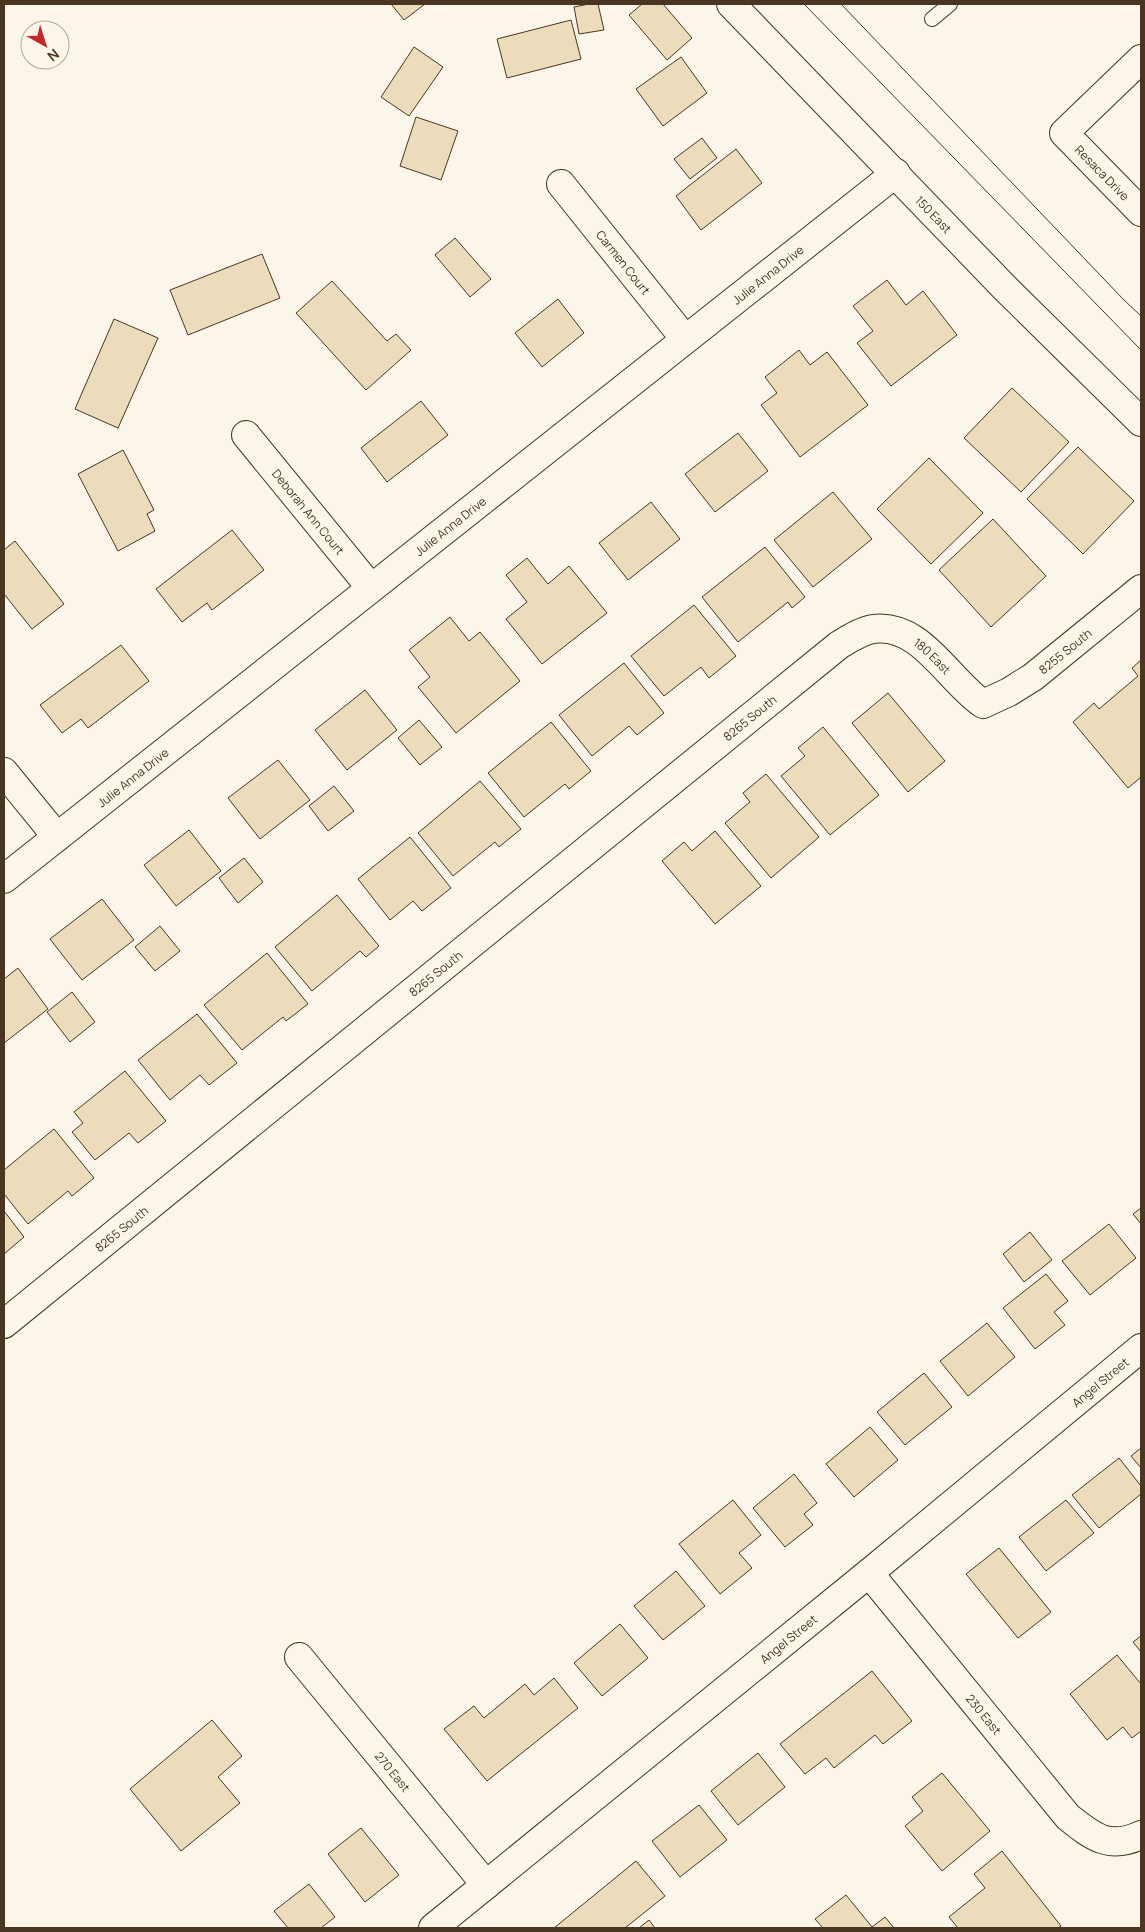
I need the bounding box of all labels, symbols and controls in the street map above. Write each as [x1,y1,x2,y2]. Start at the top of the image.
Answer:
north arrow [20,20,70,70]
text: N [44,45,63,66]
street label: Resaca Drive [1072,141,1134,204]
street label: 150 East [912,192,956,237]
street label: Carmen Court [592,226,655,298]
street label: Julie Anna Drive [728,241,807,308]
street label: Deborah Ann Court [269,465,349,558]
street label: Julie Anna Drive [411,492,489,559]
street label: 8255 South [1035,624,1095,678]
street label: 180 East [910,634,955,678]
street label: 8265 South [719,691,780,745]
street label: Julie Anna Drive [93,744,172,811]
street label: 8265 South [405,946,466,1000]
street label: 8265 South [91,1202,151,1256]
street label: Angel Street [1068,1353,1132,1411]
street label: Angel Street [756,1610,821,1667]
street label: 230 East [962,1690,1006,1738]
street label: 270 East [371,1748,415,1795]

